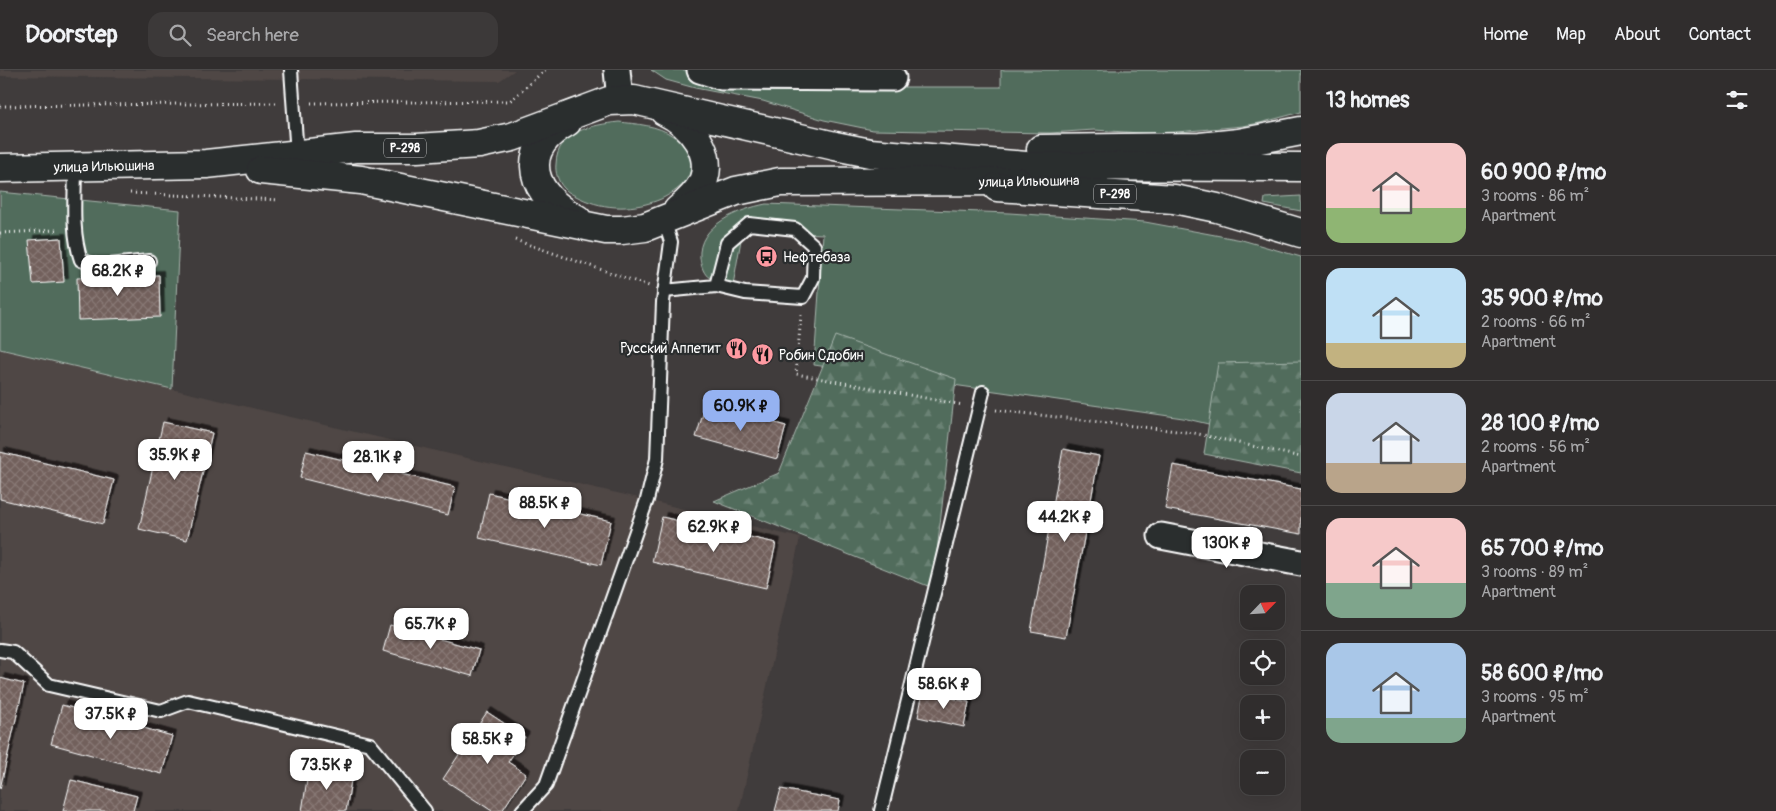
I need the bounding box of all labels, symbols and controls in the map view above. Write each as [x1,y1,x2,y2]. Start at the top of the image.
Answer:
search box [148,12,498,57]
text: Doorstep [25,20,118,49]
icon: search [166,21,194,49]
text: Search here [206,23,299,47]
text: Home [1483,23,1528,46]
text: Map [1556,23,1586,46]
text: About [1614,23,1660,46]
text: Contact [1688,23,1751,46]
icon: filters [1723,86,1751,114]
text: 13 homes [1326,87,1409,114]
road number: Р-298 [384,138,426,158]
street label: улица Ильюшина [52,157,155,176]
text: 60 900 ₽/mo [1481,159,1606,186]
icon: home [1366,163,1426,223]
street label: улица Ильюшина [978,172,1079,191]
road number: Р-298 [1094,185,1136,204]
text: 3 rooms · 86 m² [1481,186,1589,206]
text: Apartment [1481,206,1556,226]
bus stop icon: Нефтебаза [755,245,779,269]
place label: Нефтебаза [783,249,850,266]
pin: 68.2K ₽ [72,254,164,297]
text: 68.2K ₽ [92,261,144,281]
text: 35 900 ₽/mo [1481,285,1603,312]
icon: home [1366,288,1426,348]
text: 2 rooms · 66 m² [1481,312,1591,332]
text: Apartment [1481,332,1556,352]
restaurant icon: Русский Аппетит [725,336,749,360]
place label: Русский Аппетит [620,340,721,357]
restaurant icon: Робин Сдобин [751,343,775,367]
place label: Робин Сдобин [779,347,864,364]
pin: 60.9K ₽ [695,390,787,432]
text: 60.9K ₽ [714,396,768,416]
text: 28 100 ₽/mo [1481,410,1599,437]
icon: home [1366,413,1426,473]
text: 2 rooms · 56 m² [1481,437,1590,457]
pin: 35.9K ₽ [129,438,221,481]
pin: 28.1K ₽ [332,440,424,483]
text: 35.9K ₽ [149,445,201,465]
text: 28.1K ₽ [353,447,403,467]
text: Apartment [1481,457,1556,477]
pin: 88.5K ₽ [499,486,591,529]
text: 88.5K ₽ [519,493,571,513]
pin: 44.2K ₽ [1019,500,1111,543]
text: 44.2K ₽ [1038,507,1092,527]
pin: 62.9K ₽ [668,510,760,553]
text: 62.9K ₽ [688,517,740,537]
pin: 130K ₽ [1186,526,1268,569]
text: 130K ₽ [1203,533,1251,553]
text: 65 700 ₽/mo [1481,535,1604,562]
icon: home [1366,538,1426,598]
text: 3 rooms · 89 m² [1481,562,1588,582]
text: Apartment [1481,582,1556,602]
north arrow [1240,585,1285,630]
map controls [1240,585,1285,795]
pin: 65.7K ₽ [385,608,477,650]
text: 65.7K ₽ [405,614,457,634]
button: locate [1240,640,1285,685]
text: 58 600 ₽/mo [1481,660,1603,687]
icon: home [1366,663,1426,723]
pin: 58.6K ₽ [898,668,990,710]
text: 58.6K ₽ [918,674,970,694]
text: 3 rooms · 95 m² [1481,687,1589,707]
button: + [1240,695,1285,740]
pin: 37.5K ₽ [65,698,157,740]
text: 37.5K ₽ [85,704,137,724]
text: Apartment [1481,707,1556,727]
pin: 58.5K ₽ [442,722,534,765]
text: 58.5K ₽ [462,729,514,749]
pin: 73.5K ₽ [281,748,373,791]
button: − [1240,750,1285,795]
text: 73.5K ₽ [301,755,353,775]

